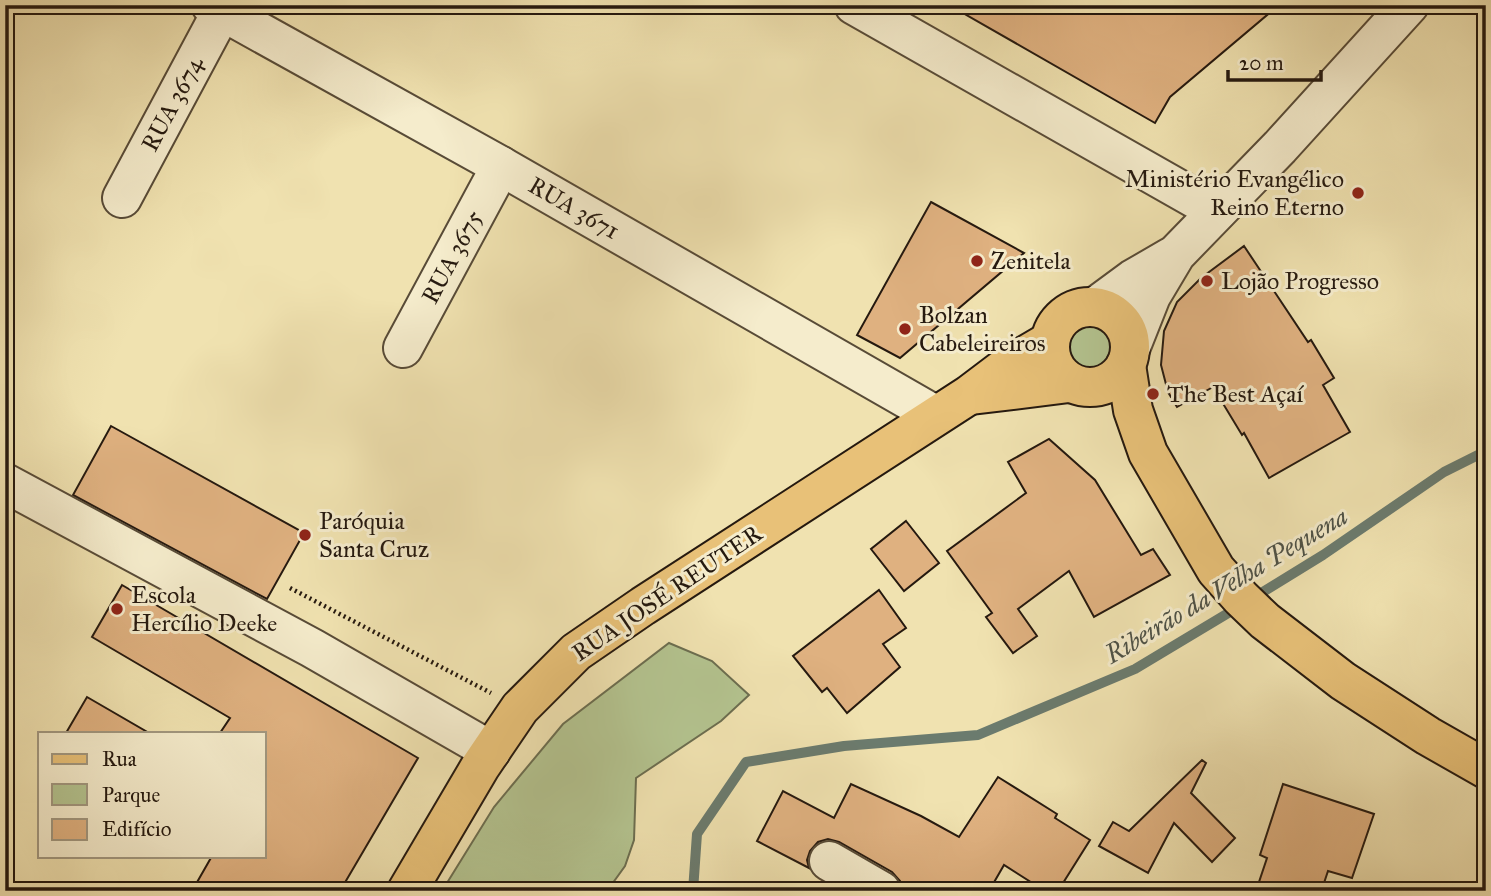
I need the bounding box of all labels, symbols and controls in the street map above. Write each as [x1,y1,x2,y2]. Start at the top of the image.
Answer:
scale bar [1228,38,1321,82]
text: 20 m [1239,50,1284,76]
street label: RUA 3674 [135,51,210,157]
place label: Ministério Evangélico Reino Eterno [1125,164,1344,222]
street label: RUA 3671 [523,170,625,246]
marker: Ministério Evangélico Reino Eterno [1350,185,1366,201]
street label: RUA 3675 [415,205,489,309]
place label: Zenitela [991,246,1071,276]
marker: Zenitela [969,253,985,269]
place label: Lojão Progresso [1221,266,1379,296]
marker: Lojão Progresso [1199,273,1215,289]
place label: Bolzan Cabeleireiros [919,300,1045,358]
marker: Bolzan Cabeleireiros [897,321,913,337]
place label: The Best Açaí [1167,379,1304,409]
marker: The Best Açaí [1145,386,1161,402]
water label: Ribeirão da Velha Pequena [1098,500,1353,671]
place label: Paróquia Santa Cruz [319,506,429,564]
street label: RUA JOSÉ REUTER [566,518,769,668]
marker: Paróquia Santa Cruz [297,527,313,543]
place label: Escola Hercílio Deeke [131,580,277,638]
marker: Escola Hercílio Deeke [109,601,125,617]
legend [38,732,266,858]
text: Rua [102,746,137,772]
text: Parque [102,782,161,808]
text: Edifício [102,816,172,842]

